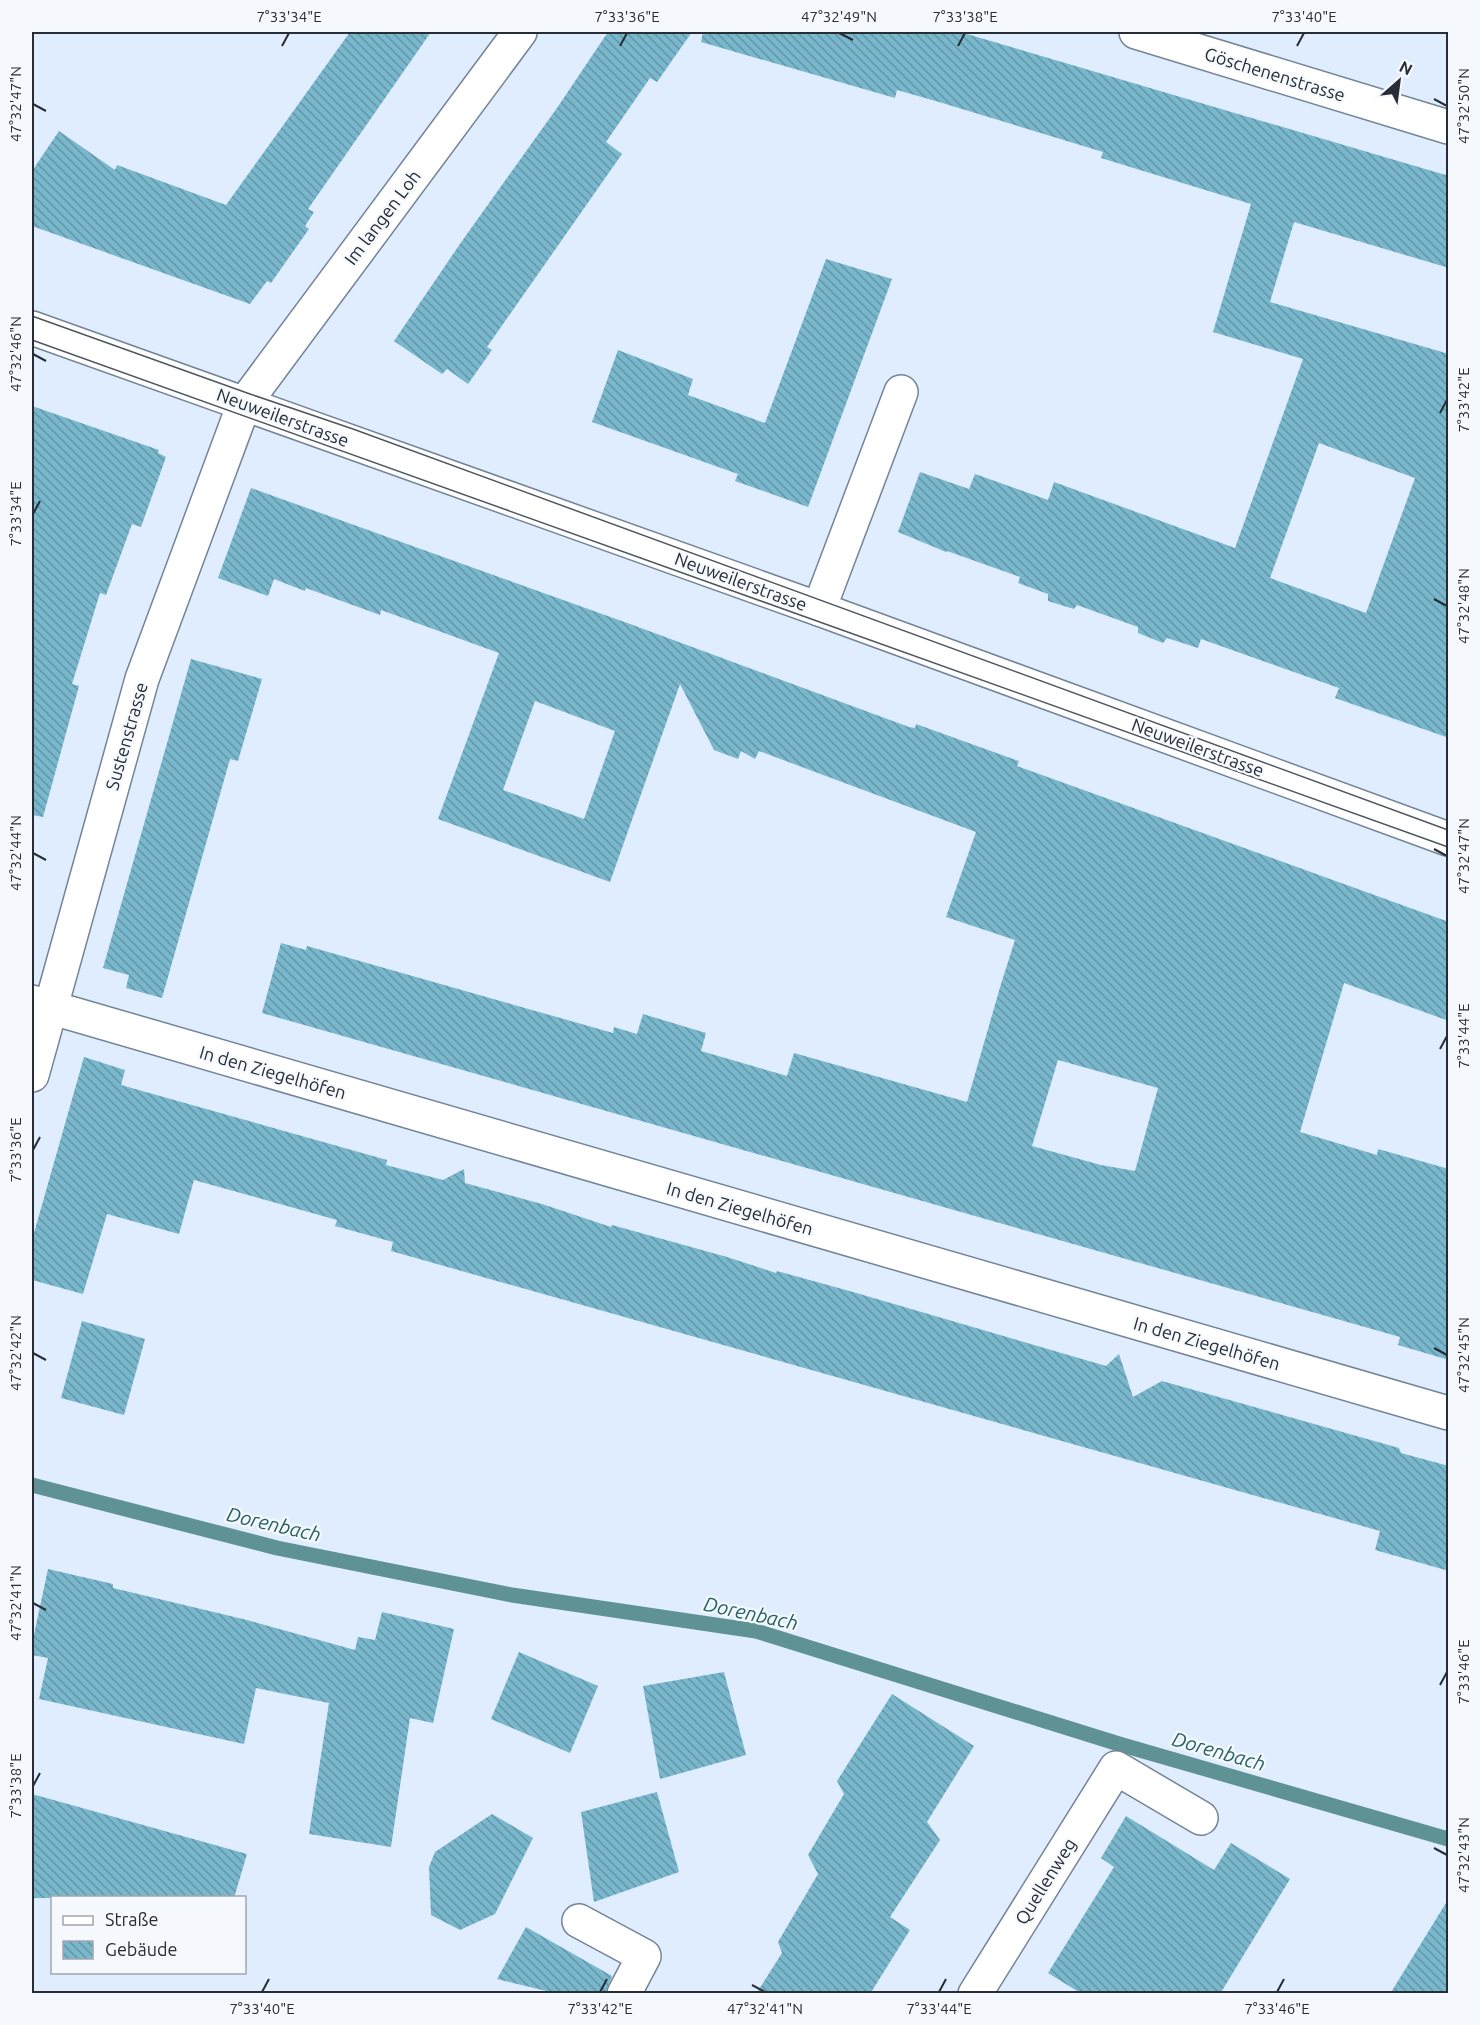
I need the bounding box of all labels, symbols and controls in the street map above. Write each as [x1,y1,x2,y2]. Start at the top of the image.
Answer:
text: 7°33'34"E [256,8,322,25]
text: 7°33'36"E [594,8,660,25]
text: 47°32'49"N [801,8,877,25]
text: 7°33'38"E [932,8,998,25]
text: 7°33'40"E [1271,8,1337,25]
street label: Göschenenstrasse [1202,43,1348,105]
north arrow [1369,51,1429,111]
text: N [1397,57,1416,79]
text: 47°32'47"N [7,66,24,142]
text: 47°32'50"N [1455,68,1472,144]
street label: Im langen Loh [340,166,424,268]
text: 47°32'46"N [7,316,24,392]
text: 7°33'42"E [1455,367,1472,433]
street label: Neuweilerstrasse [214,384,352,450]
text: 7°33'34"E [7,481,24,547]
street label: Neuweilerstrasse [672,548,810,614]
text: 47°32'48"N [1455,568,1472,644]
street label: Sustenstrasse [101,680,151,792]
street label: Neuweilerstrasse [1129,714,1267,780]
text: 47°32'44"N [7,815,24,891]
text: 47°32'47"N [1455,818,1472,894]
text: 7°33'44"E [1455,1003,1472,1069]
street label: In den Ziegelhöfen [197,1042,349,1102]
text: 7°33'36"E [7,1117,24,1183]
street label: In den Ziegelhöfen [664,1178,816,1238]
street label: In den Ziegelhöfen [1131,1313,1283,1373]
text: 47°32'42"N [7,1315,24,1391]
text: 47°32'45"N [1455,1317,1472,1393]
water label: Dorenbach [225,1502,323,1546]
text: 47°32'41"N [7,1565,24,1641]
water label: Dorenbach [702,1592,800,1634]
text: 7°33'46"E [1455,1639,1472,1705]
water label: Dorenbach [1170,1727,1268,1775]
text: 7°33'38"E [7,1753,24,1819]
text: 47°32'43"N [1455,1817,1472,1893]
street label: Quellenweg [1011,1834,1080,1928]
legend [51,1896,246,1974]
text: Straße [105,1909,158,1929]
text: Gebäude [105,1939,177,1959]
text: 7°33'40"E [229,2000,295,2017]
text: 7°33'42"E [567,2000,633,2017]
text: 47°32'41"N [727,2000,803,2017]
text: 7°33'44"E [906,2000,972,2017]
text: 7°33'46"E [1244,2000,1310,2017]

